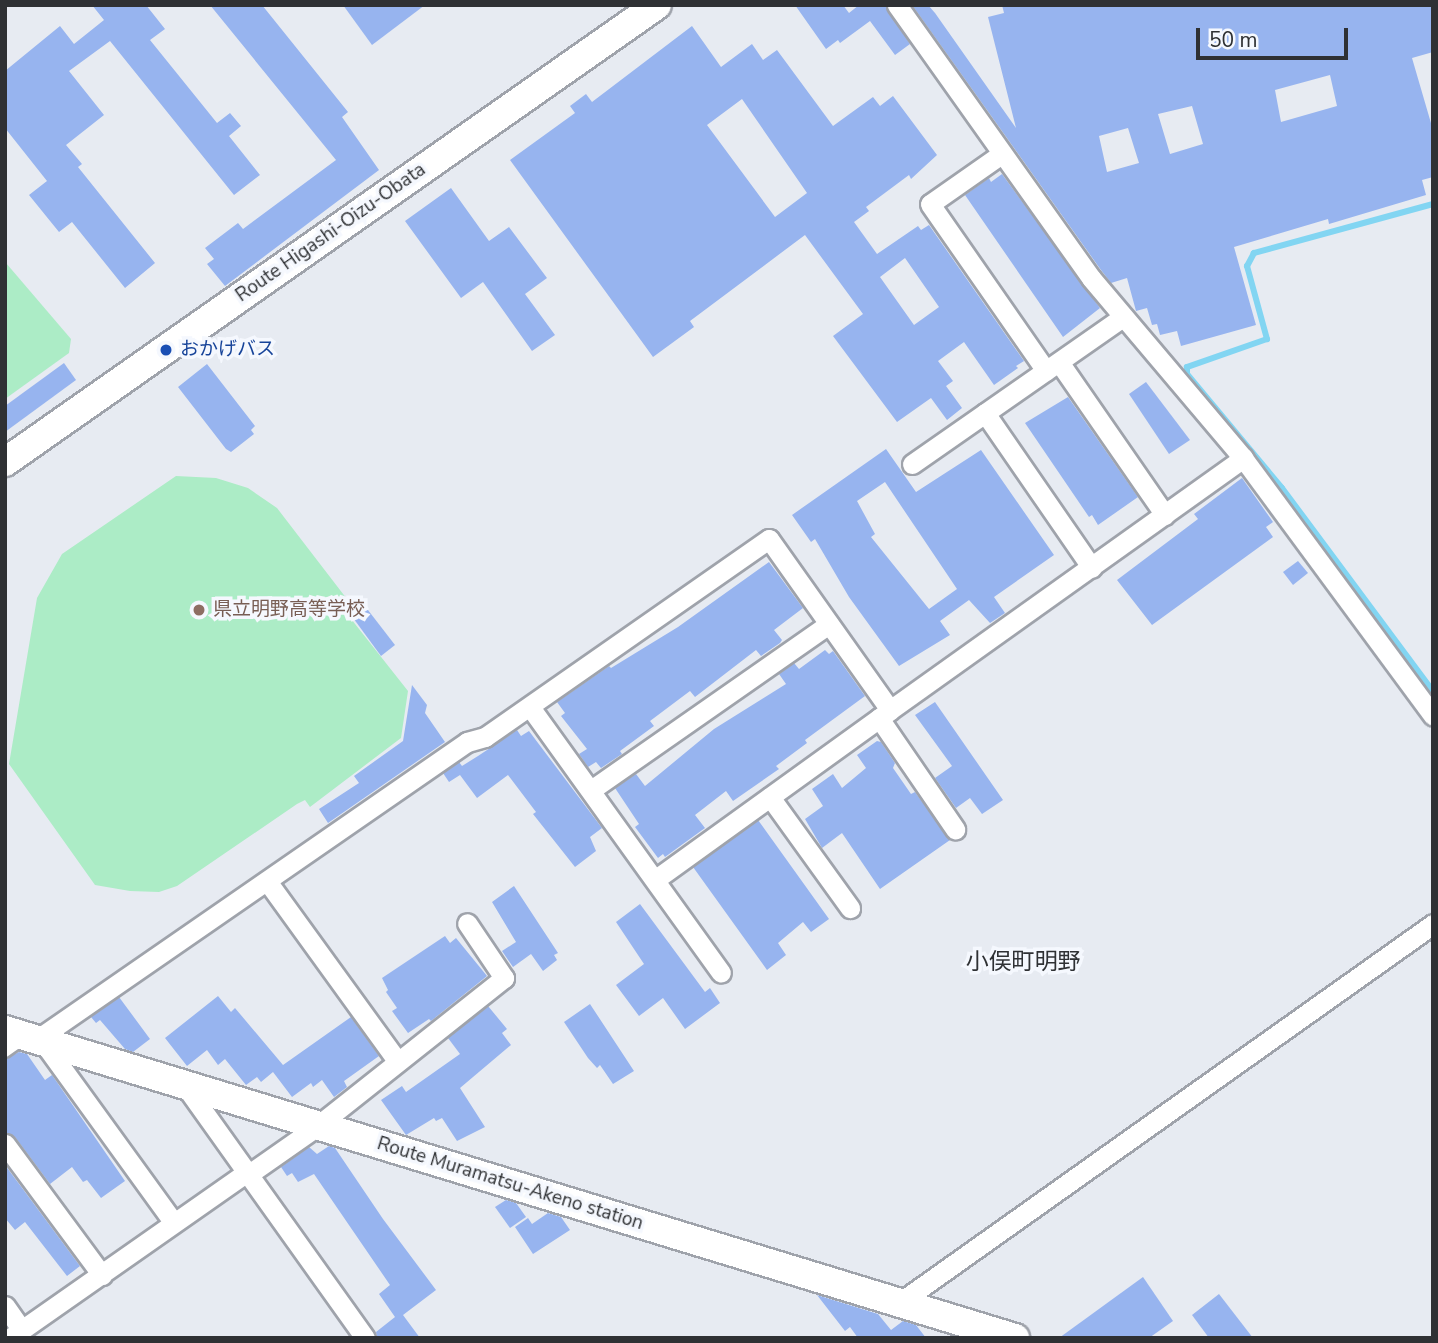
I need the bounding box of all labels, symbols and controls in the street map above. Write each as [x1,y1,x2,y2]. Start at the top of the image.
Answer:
scale bar [1200,14,1352,58]
text: 50 m [1209,26,1258,54]
street label: Route Higashi-Oizu-Obata [232,159,430,307]
place label: おかげバス [180,339,275,361]
marker: おかげバス [158,342,174,358]
place label: 県立明野高等学校 [213,599,365,621]
marker: 県立明野高等学校 [191,602,207,618]
district label: 小俣町明野 [966,948,1080,976]
street label: Route Muramatsu-Akeno station [374,1133,646,1235]

